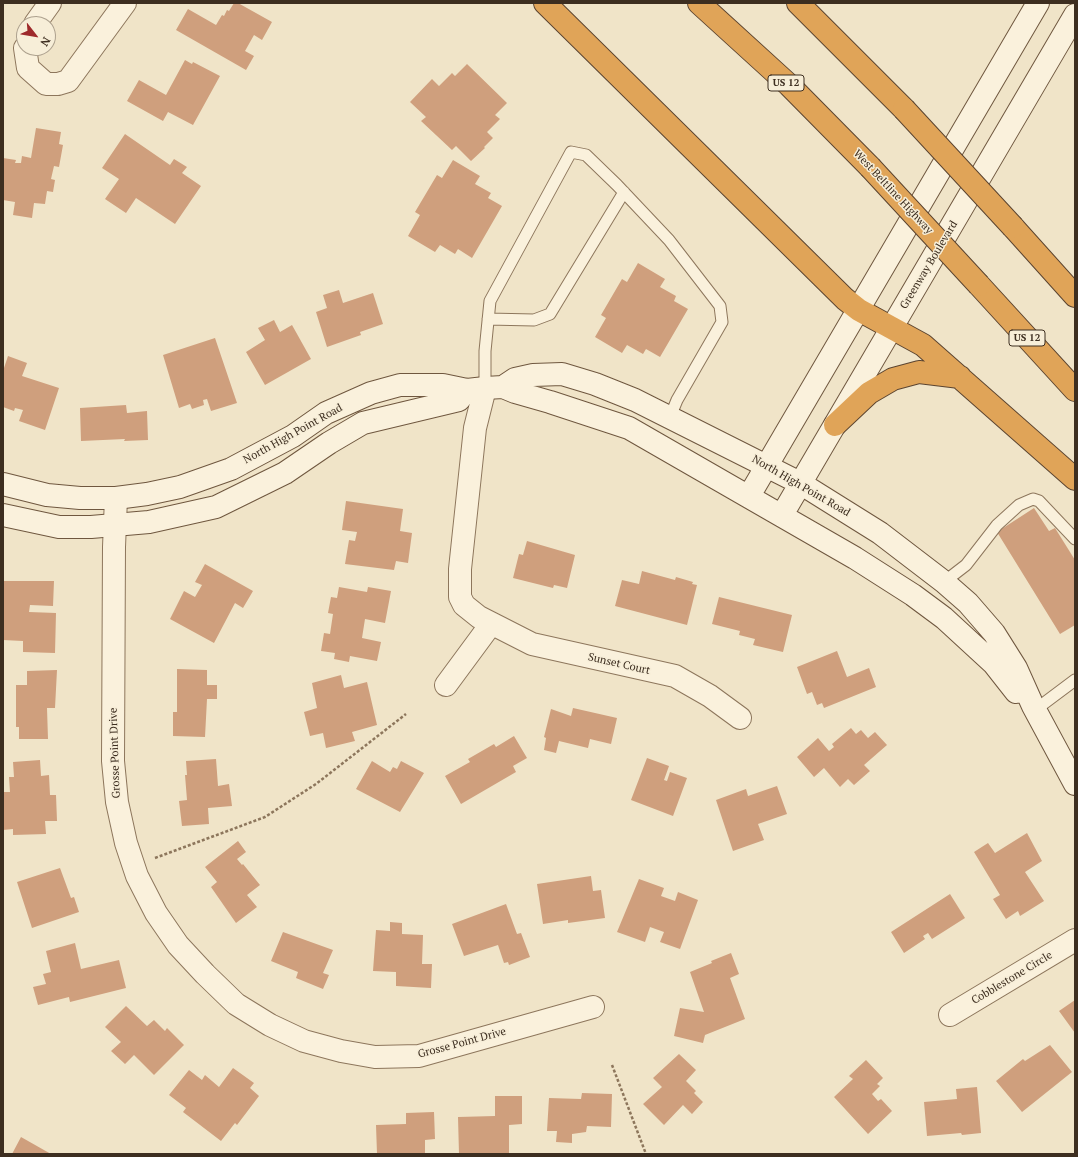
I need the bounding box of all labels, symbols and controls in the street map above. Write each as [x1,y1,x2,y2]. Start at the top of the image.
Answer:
north arrow [16,16,56,56]
text: N [37,34,54,49]
road number: US 12 [768,75,804,91]
street label: West Beltline Highway [851,147,935,237]
street label: Greenway Boulevard [897,219,961,311]
road number: US 12 [1009,330,1045,346]
street label: North High Point Road [241,401,345,467]
street label: North High Point Road [750,452,852,520]
street label: Sunset Court [587,650,651,678]
street label: Grosse Point Drive [107,707,123,799]
street label: Cobblestone Circle [969,949,1055,1007]
street label: Grosse Point Drive [416,1025,508,1061]

